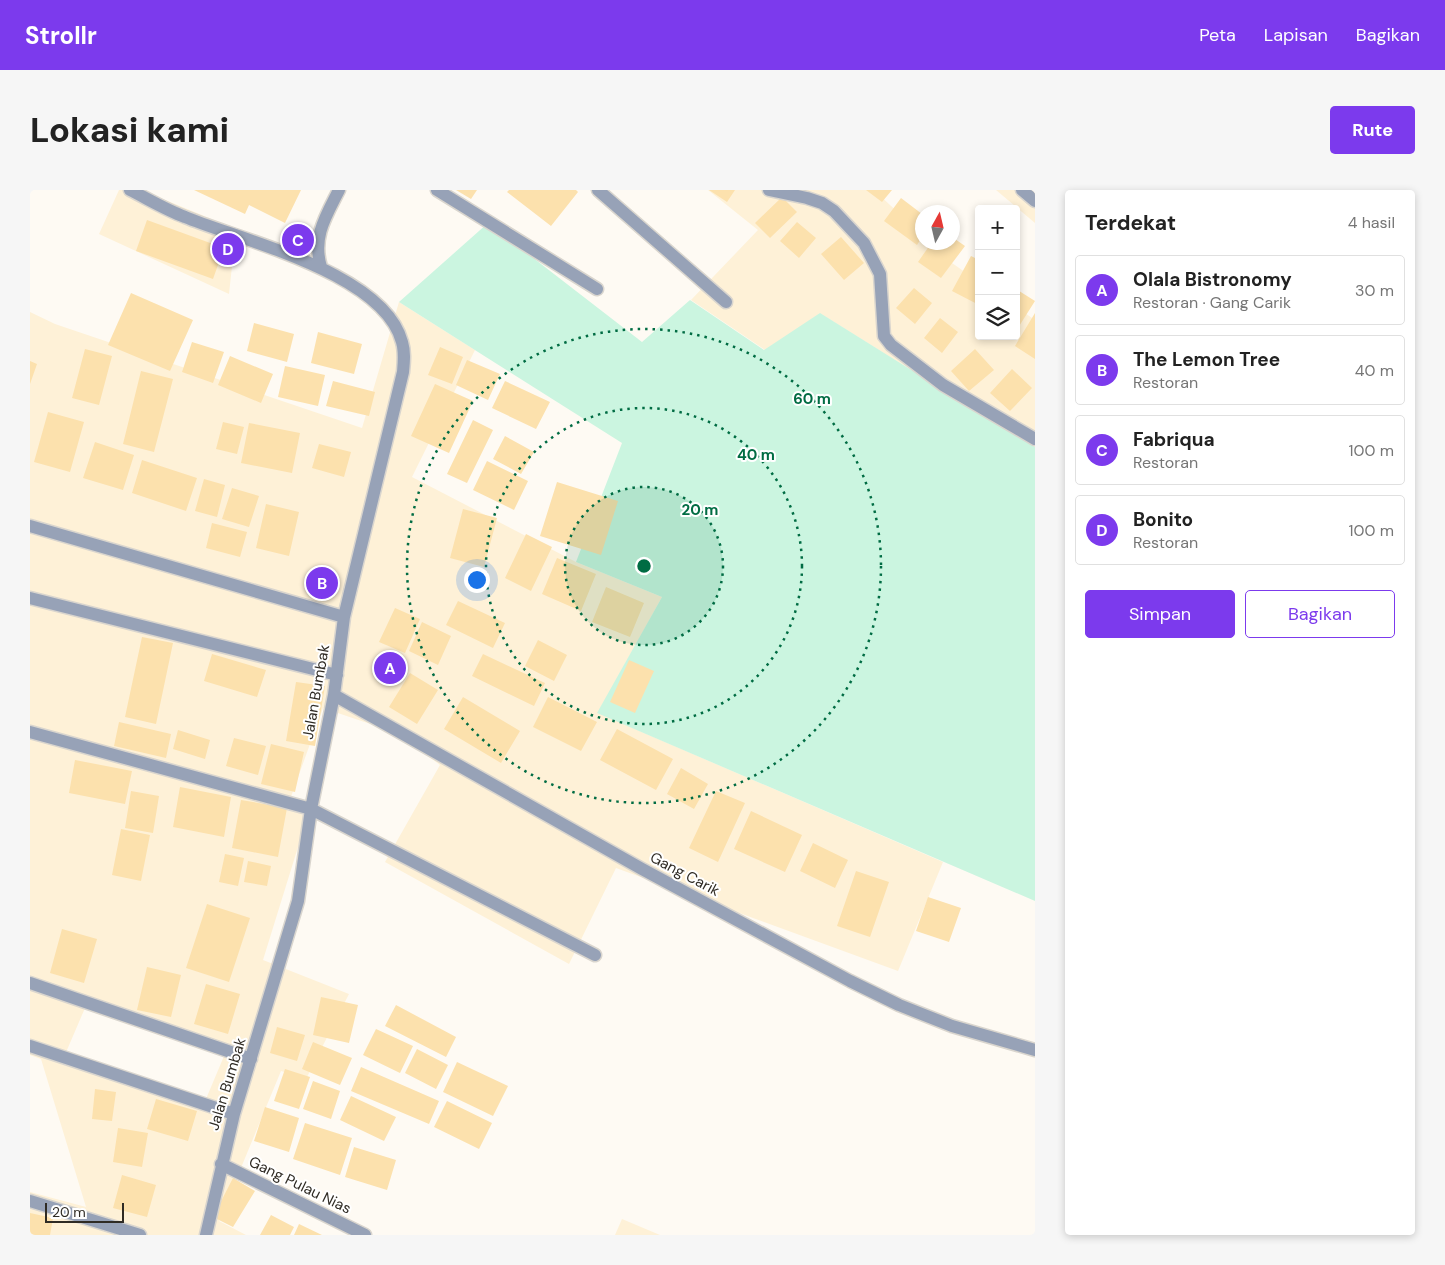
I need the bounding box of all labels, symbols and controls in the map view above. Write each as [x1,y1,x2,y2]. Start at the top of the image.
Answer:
text: Strollr [25,20,97,51]
text: Peta [1199,23,1236,47]
text: Lapisan [1264,23,1328,47]
text: Bagikan [1356,23,1420,47]
button: Rute [1330,106,1415,154]
text: Lokasi kami [30,107,229,153]
north arrow [915,205,960,250]
map controls [975,205,1020,340]
button: + [975,205,1020,250]
text: Terdekat [1085,209,1176,237]
text: 4 hasil [1348,212,1395,233]
pin: C [282,221,314,259]
pin: D [212,230,244,268]
button: − [975,250,1020,295]
text: Olala Bistronomy [1133,267,1292,292]
text: A [1096,280,1108,301]
text: 30 m [1355,280,1394,301]
text: Restoran · Gang Carik [1133,292,1291,313]
button: layers [975,295,1020,340]
text: The Lemon Tree [1133,347,1280,372]
text: B [1097,360,1107,381]
text: 40 m [1355,360,1394,381]
text: Restoran [1133,372,1198,393]
text: 60 m [793,389,831,409]
text: Fabriqua [1133,427,1215,452]
text: C [1096,440,1108,461]
text: 100 m [1349,440,1394,461]
text: 40 m [737,445,775,465]
text: Restoran [1133,452,1198,473]
text: 20 m [682,500,718,520]
text: Bonito [1133,507,1193,532]
text: D [1096,520,1108,541]
text: 100 m [1349,520,1394,541]
text: Restoran [1133,532,1198,553]
centre of rings [635,557,653,575]
pin: B [306,564,338,602]
your location [464,567,490,593]
button: Simpan [1085,590,1235,638]
button: Bagikan [1245,590,1395,638]
street label: Jalan Bumbak [298,643,334,741]
pin: A [374,649,406,687]
street label: Gang Carik [647,847,724,901]
street label: Jalan Bumbak [203,1035,251,1133]
street label: Gang Pulau Nias [245,1152,355,1218]
scale bar [45,1200,124,1223]
text: 20 m [52,1203,86,1221]

